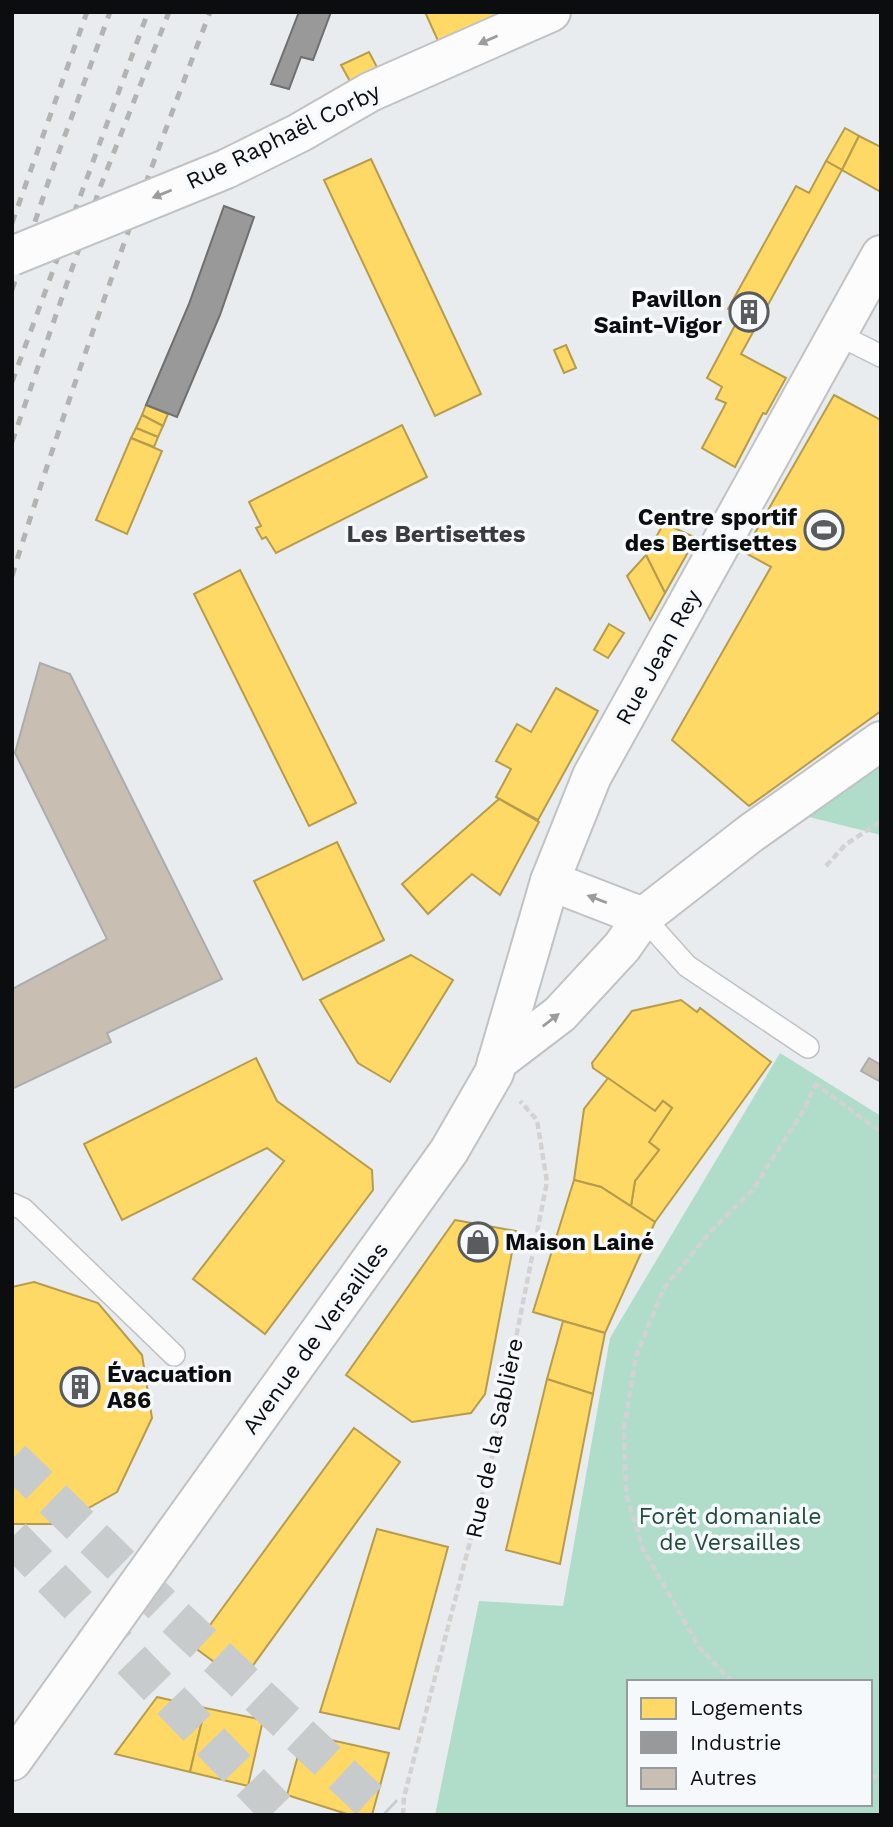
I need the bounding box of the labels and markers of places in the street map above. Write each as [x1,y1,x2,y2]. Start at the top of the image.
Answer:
place label: Pavillon Saint-Vigor [594,286,722,339]
building icon: Pavillon Saint-Vigor [728,291,770,333]
place label: Centre sportif des Bertisettes [625,504,797,557]
sports icon: Centre sportif des Bertisettes [803,509,845,551]
shop icon: Maison Lainé [457,1221,499,1263]
place label: Maison Lainé [505,1229,654,1256]
place label: Évacuation A86 [107,1361,232,1414]
building icon: Évacuation A86 [59,1366,101,1408]

